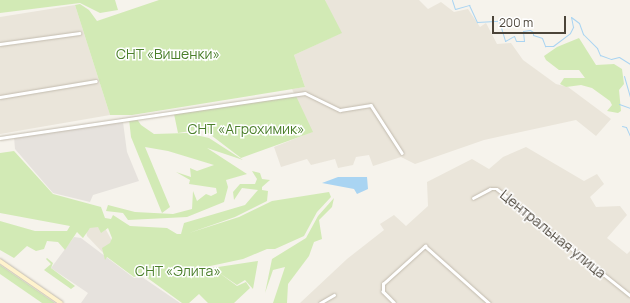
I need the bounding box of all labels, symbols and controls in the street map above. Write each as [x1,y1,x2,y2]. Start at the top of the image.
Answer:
scale bar [494,8,568,34]
text: 200 m [499,14,533,31]
park label: СНТ «Вишенки» [116,46,220,62]
park label: СНТ «Агрохимик» [187,121,305,137]
street label: Центральная улица [497,186,609,282]
park label: СНТ «Элита» [135,263,221,279]

